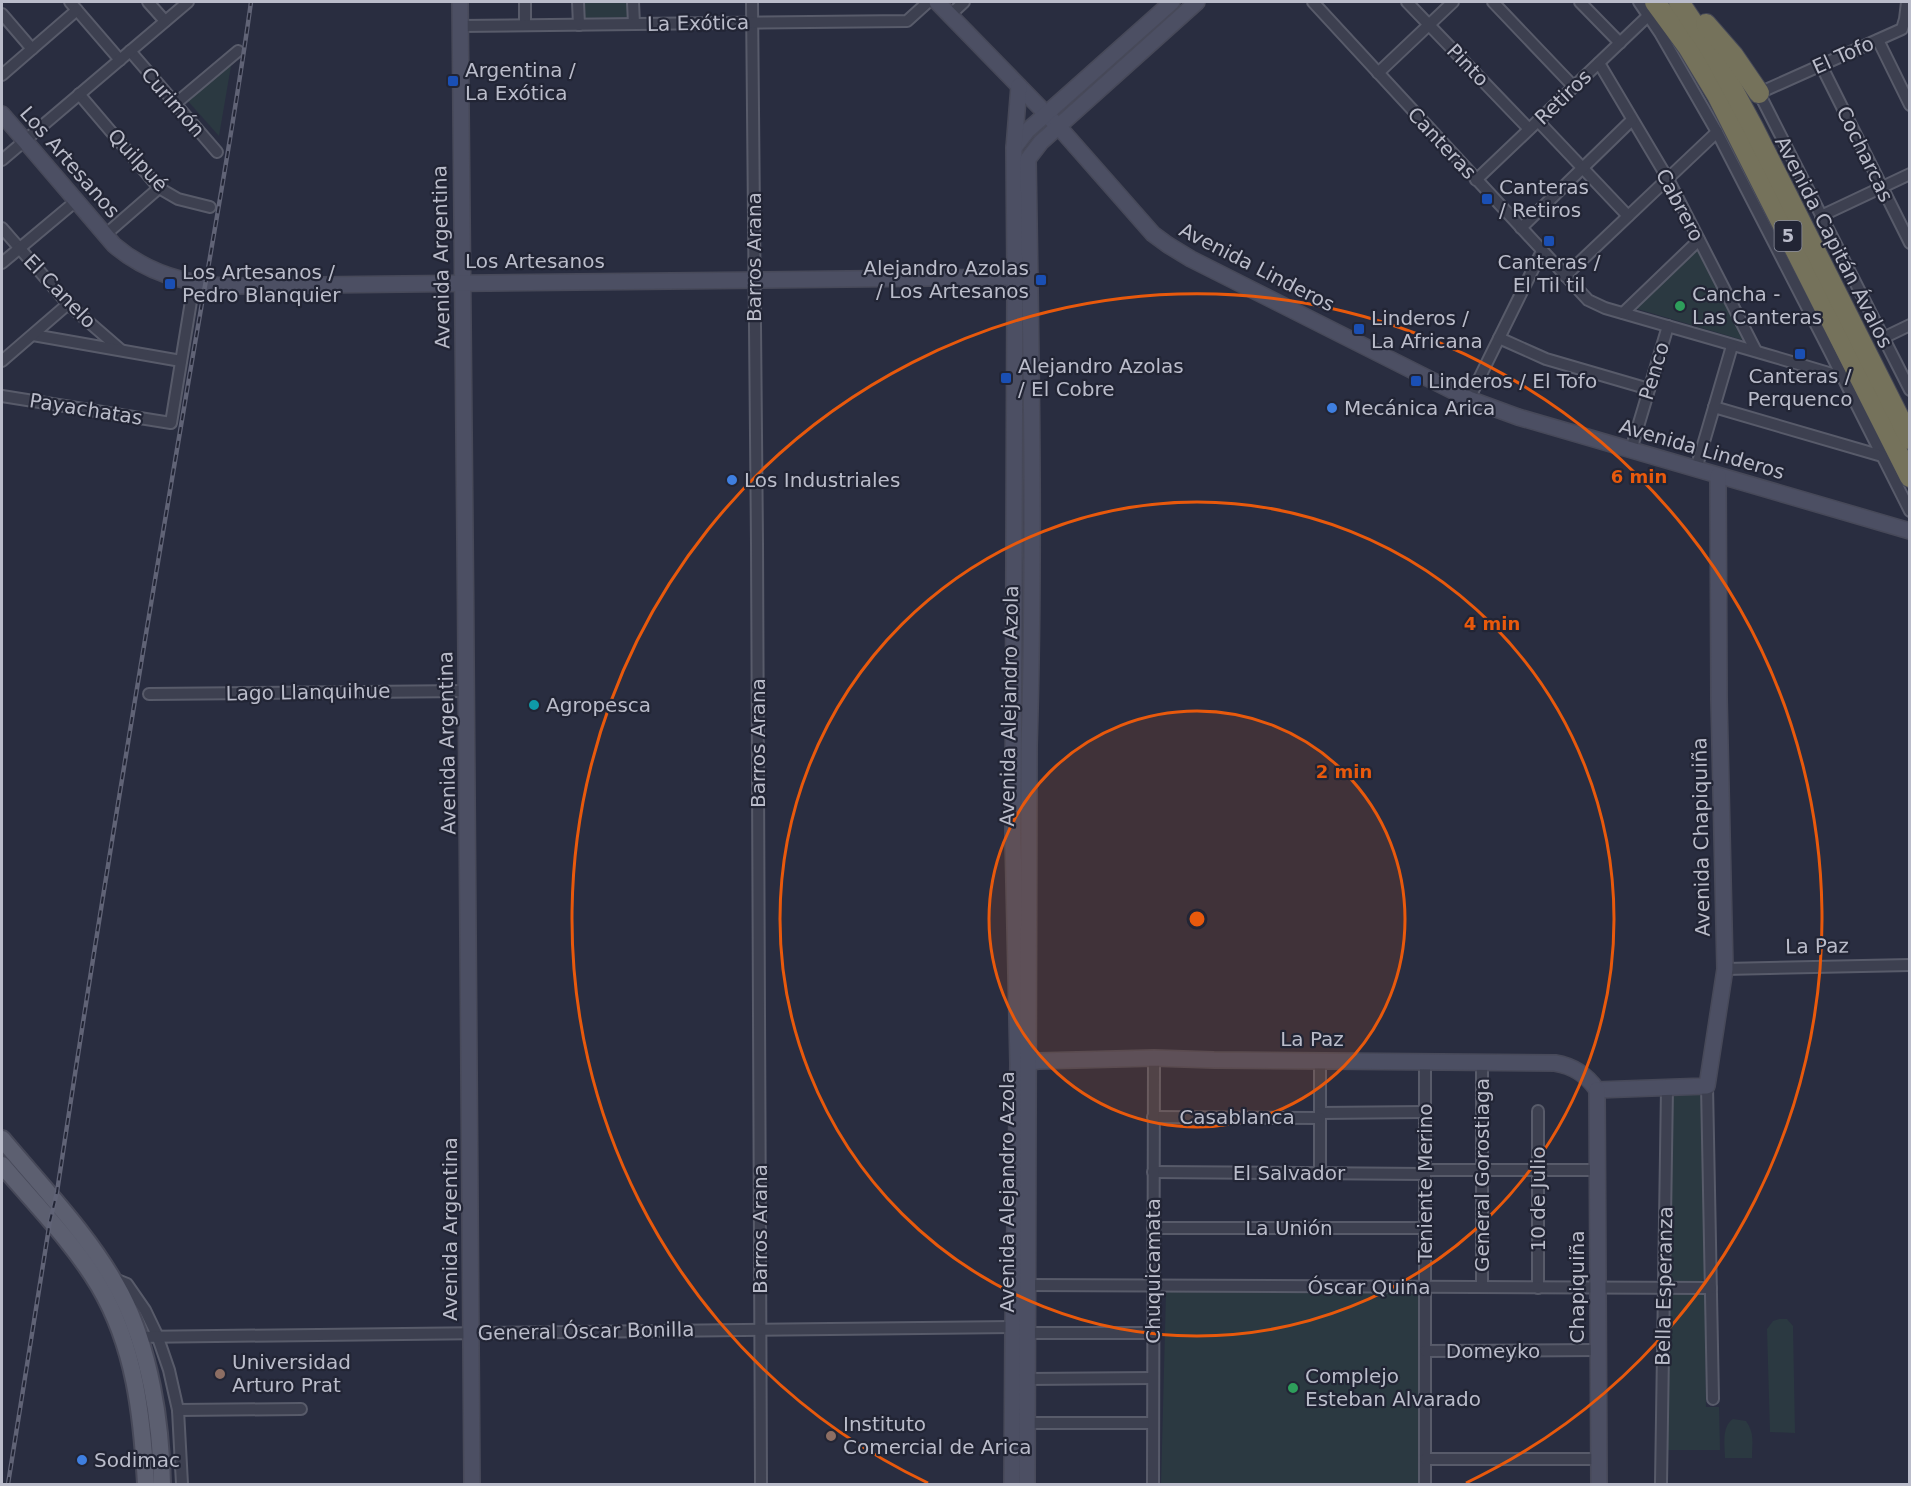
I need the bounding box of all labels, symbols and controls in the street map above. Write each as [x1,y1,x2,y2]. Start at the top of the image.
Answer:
street label: La Exótica [647,10,749,36]
street label: El Tofo [1808,31,1878,79]
street label: Pinto [1442,39,1494,91]
place label: Argentina / La Exótica [465,58,576,105]
street label: Curimón [136,62,210,142]
street label: Retiros [1530,64,1596,130]
marker: Argentina / La Exótica [446,74,460,88]
street label: Los Artesanos [15,101,125,223]
street label: Canteras [1403,102,1481,184]
street label: Cocharcas [1832,102,1898,206]
street label: Quilpué [103,124,173,196]
street label: Avenida Capitán Ávalos [1770,132,1898,352]
street label: Cabrero [1651,164,1709,246]
street label: Avenida Argentina [427,165,455,349]
place label: Canteras / Retiros [1499,175,1589,222]
street label: Barros Arana [742,192,766,322]
marker: Canteras / Retiros [1480,192,1494,206]
street label: Avenida Linderos [1175,217,1339,317]
road number: 5 [1774,221,1802,251]
marker: Canteras / El Til til [1542,234,1556,248]
street label: El Canelo [19,249,101,333]
street label: Los Artesanos [465,249,605,273]
place label: Canteras / El Til til [1497,250,1601,297]
place label: Alejandro Azolas / Los Artesanos [863,256,1029,303]
place label: Los Artesanos / Pedro Blanquier [182,260,341,307]
marker: Alejandro Azolas / Los Artesanos [1034,273,1048,287]
marker: Los Artesanos / Pedro Blanquier [163,277,177,291]
place label: Cancha - Las Canteras [1692,282,1822,329]
marker: Cancha - Las Canteras [1673,299,1687,313]
place label: Linderos / La Africana [1371,306,1483,353]
marker: Linderos / La Africana [1352,322,1366,336]
street label: Penco [1634,339,1674,403]
marker: Canteras / Perquenco [1793,347,1807,361]
place label: Alejandro Azolas / El Cobre [1018,354,1184,401]
place label: Canteras / Perquenco [1747,364,1853,411]
place label: Linderos / El Tofo [1428,369,1597,393]
marker: Alejandro Azolas / El Cobre [999,371,1013,385]
marker: Linderos / El Tofo [1409,374,1423,388]
street label: Payachatas [28,388,144,430]
place label: Mecánica Arica [1344,396,1495,420]
marker: Mecánica Arica [1325,401,1339,415]
street label: Avenida Linderos [1616,414,1788,484]
text: 6 min [1611,466,1667,487]
place label: Los Industriales [744,468,900,492]
marker: Los Industriales [725,473,739,487]
street label: Avenida Alejandro Azola [995,585,1023,827]
text: 4 min [1464,613,1520,634]
street label: Avenida Argentina [433,651,461,835]
street label: Barros Arana [746,678,770,808]
street label: Lago Llanquihue [225,679,391,705]
place label: Agropesca [546,693,651,717]
marker: Agropesca [527,698,541,712]
street label: Avenida Chapiquiña [1687,737,1715,937]
text: 2 min [1316,761,1372,782]
centre of rings [1187,909,1207,929]
street label: La Paz [1785,933,1849,959]
street label: La Paz [1280,1027,1344,1051]
street label: Avenida Alejandro Azola [995,1071,1019,1313]
street label: General Gorostiaga [1470,1078,1494,1272]
street label: Teniente Merino [1413,1103,1437,1264]
street label: Casablanca [1179,1105,1295,1129]
street label: Avenida Argentina [438,1137,462,1321]
street label: 10 de Julio [1526,1146,1550,1252]
street label: El Salvador [1233,1161,1346,1185]
street label: Barros Arana [748,1164,772,1294]
street label: Chuquicamata [1141,1198,1165,1344]
street label: Bella Esperanza [1651,1206,1677,1366]
street label: La Unión [1245,1216,1333,1240]
street label: Chapiquiña [1565,1230,1589,1344]
street label: Óscar Quina [1308,1275,1430,1299]
street label: General Óscar Bonilla [477,1317,695,1345]
street label: Domeyko [1446,1339,1540,1363]
place label: Universidad Arturo Prat [232,1350,351,1397]
place label: Complejo Esteban Alvarado [1305,1364,1481,1411]
marker: Universidad Arturo Prat [213,1367,227,1381]
marker: Complejo Esteban Alvarado [1286,1381,1300,1395]
place label: Instituto Comercial de Arica [843,1412,1032,1459]
marker: Instituto Comercial de Arica [824,1429,838,1443]
place label: Sodimac [94,1448,180,1472]
marker: Sodimac [75,1453,89,1467]

